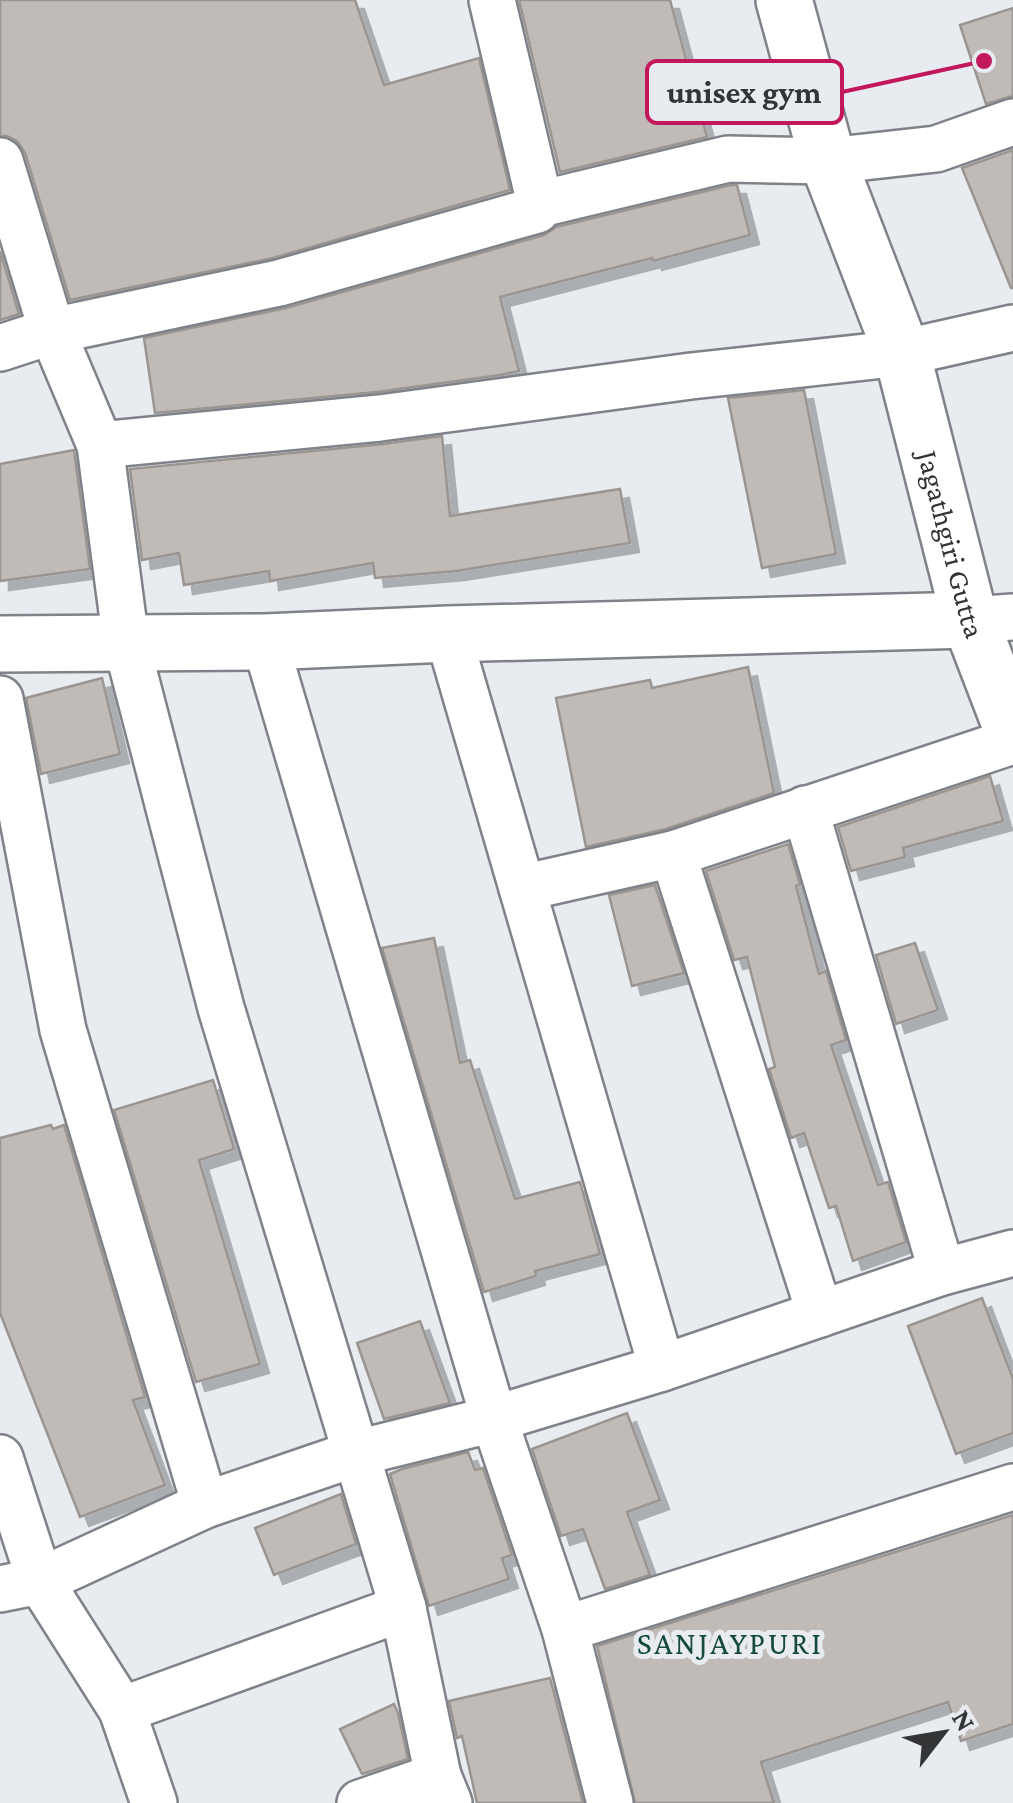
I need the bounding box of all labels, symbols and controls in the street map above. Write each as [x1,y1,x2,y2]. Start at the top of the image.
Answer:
callout: unisex gym [647,61,842,123]
text: unisex gym [667,74,821,110]
street label: Jagathgiri Gutta [911,444,992,643]
district label: SANJAYPURI [637,1625,823,1661]
north arrow [893,1683,993,1783]
text: N [946,1704,982,1737]

